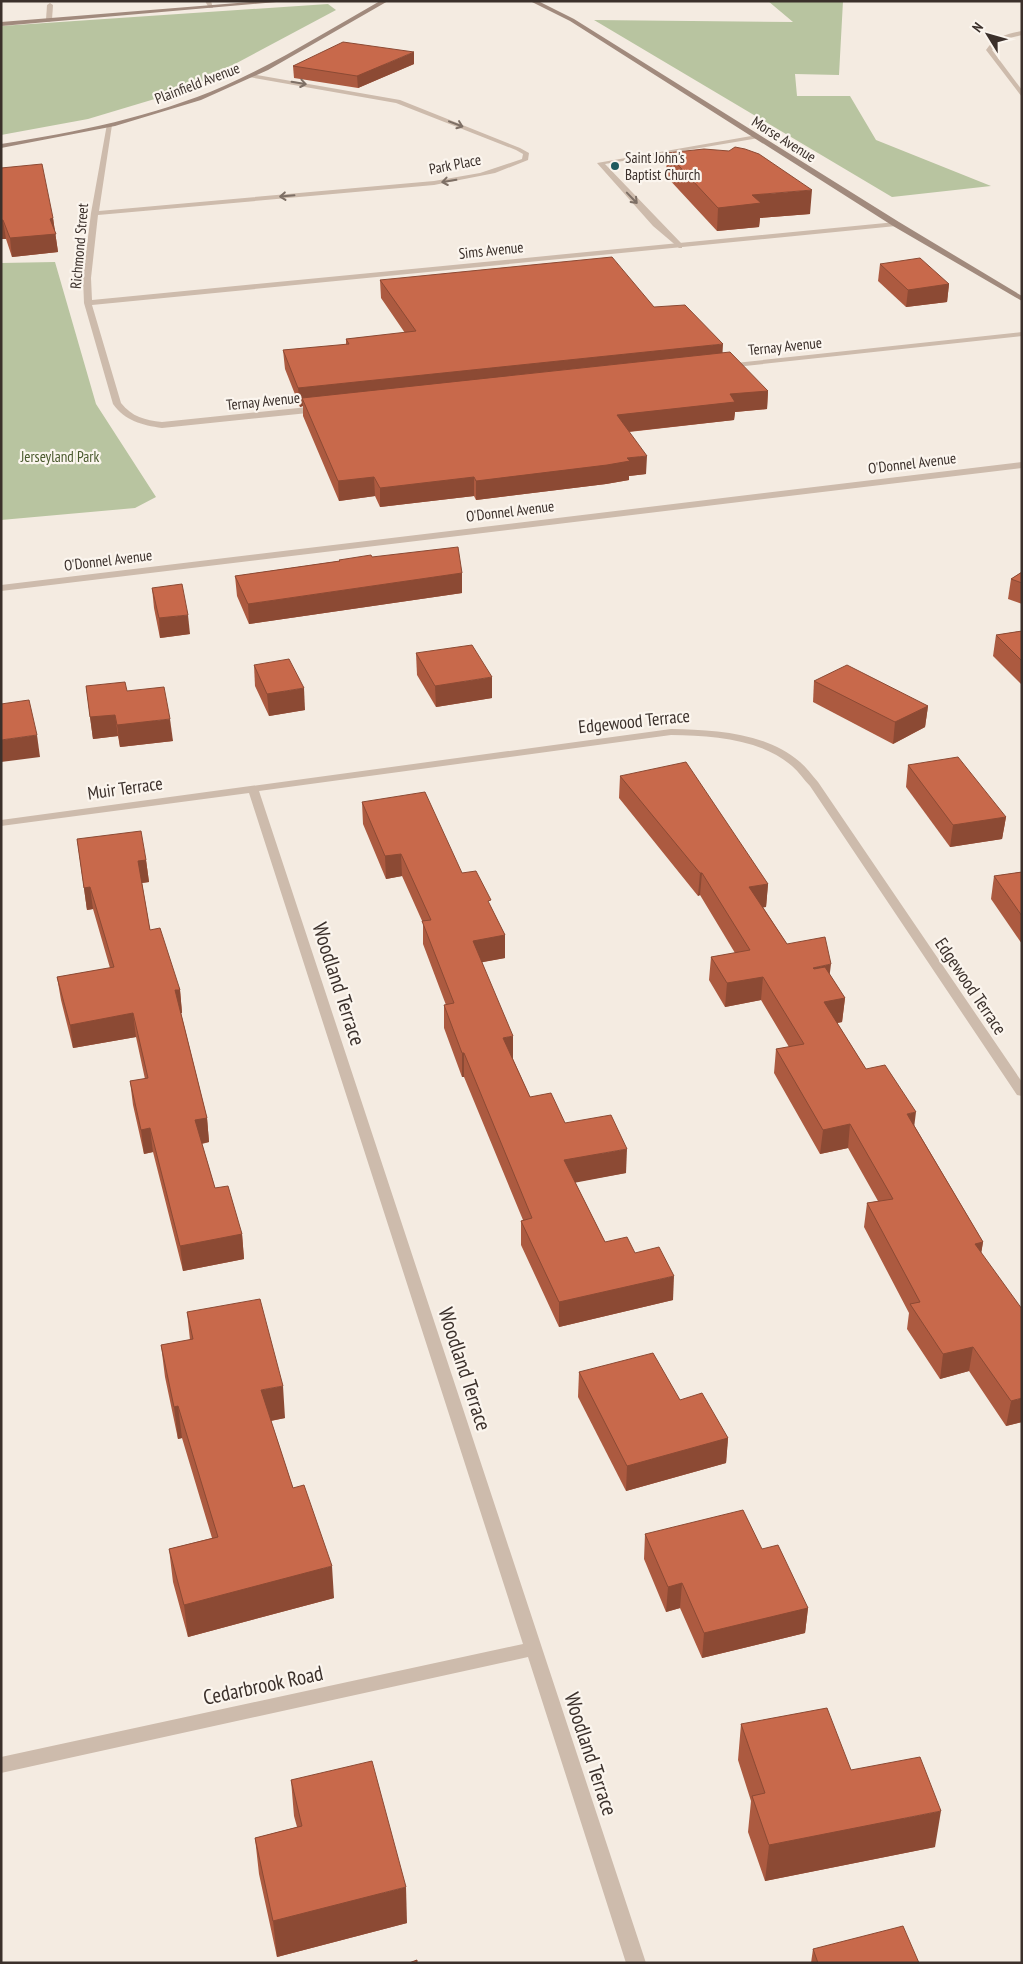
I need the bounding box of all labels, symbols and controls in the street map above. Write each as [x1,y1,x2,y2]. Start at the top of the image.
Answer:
north arrow [963,10,1013,60]
text: N [968,19,987,36]
street label: Plainfield Avenue [152,58,242,108]
one-way arrow [291,79,307,89]
street label: Morse Avenue [748,112,820,166]
one-way arrow [447,120,463,129]
place label: Saint John's Baptist Church [625,148,700,184]
street label: Park Place [427,150,483,178]
marker: Saint John's Baptist Church [609,160,621,172]
one-way arrow [441,176,457,186]
one-way arrow [279,191,295,201]
one-way arrow [626,192,638,205]
street label: Richmond Street [66,202,92,290]
street label: Sims Avenue [458,237,524,263]
street label: Ternay Avenue [747,333,823,359]
street label: Ternay Avenue [225,388,301,414]
park label: Jerseyland Park [20,447,99,466]
street label: O'Donnel Avenue [867,448,957,478]
street label: O'Donnel Avenue [465,496,555,526]
street label: O'Donnel Avenue [63,545,153,575]
street label: Edgewood Terrace [577,704,691,738]
street label: Muir Terrace [86,771,164,805]
street label: Woodland Terrace [306,919,372,1049]
street label: Edgewood Terrace [930,933,1012,1039]
street label: Woodland Terrace [432,1304,498,1434]
street label: Cedarbrook Road [201,1659,325,1711]
street label: Woodland Terrace [558,1689,624,1819]

